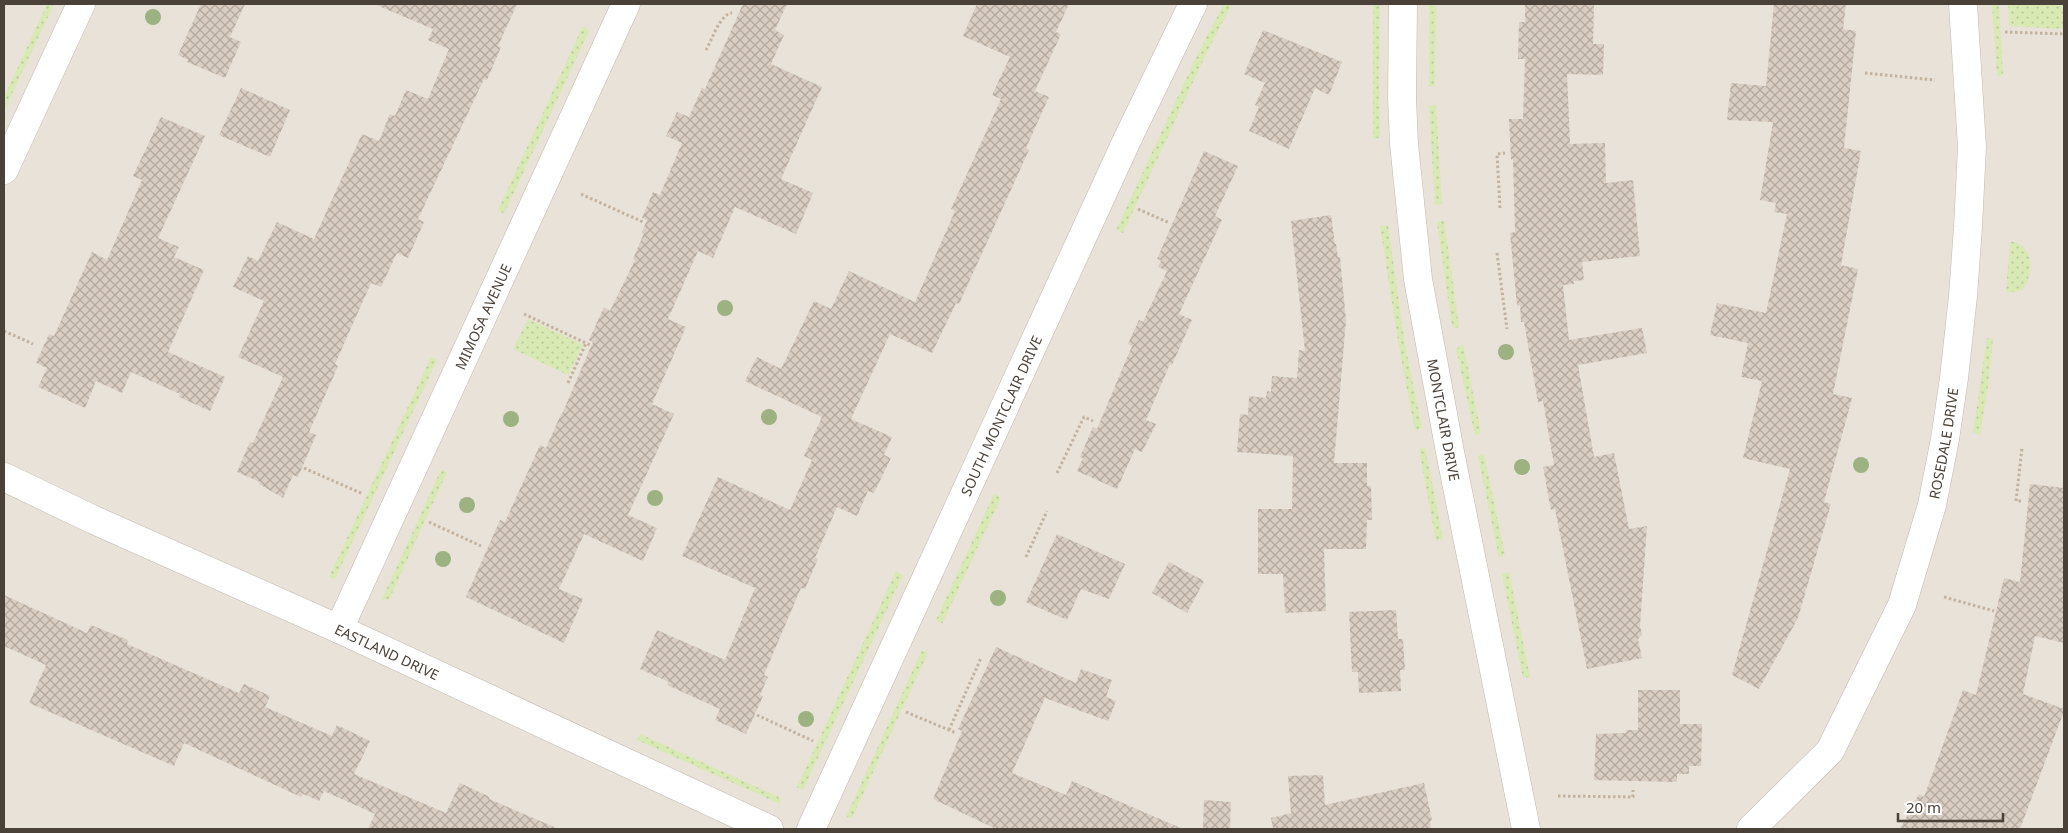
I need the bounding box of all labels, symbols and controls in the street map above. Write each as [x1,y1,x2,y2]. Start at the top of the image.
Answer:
street label: MIMOSA AVENUE [450,260,515,372]
street label: SOUTH MONTCLAIR DRIVE [956,332,1046,499]
street label: MONTCLAIR DRIVE [1423,357,1465,483]
street label: ROSEDALE DRIVE [1924,386,1962,501]
street label: EASTLAND DRIVE [332,619,442,684]
scale bar [1898,790,2003,822]
text: 20 m [1906,797,1941,817]

